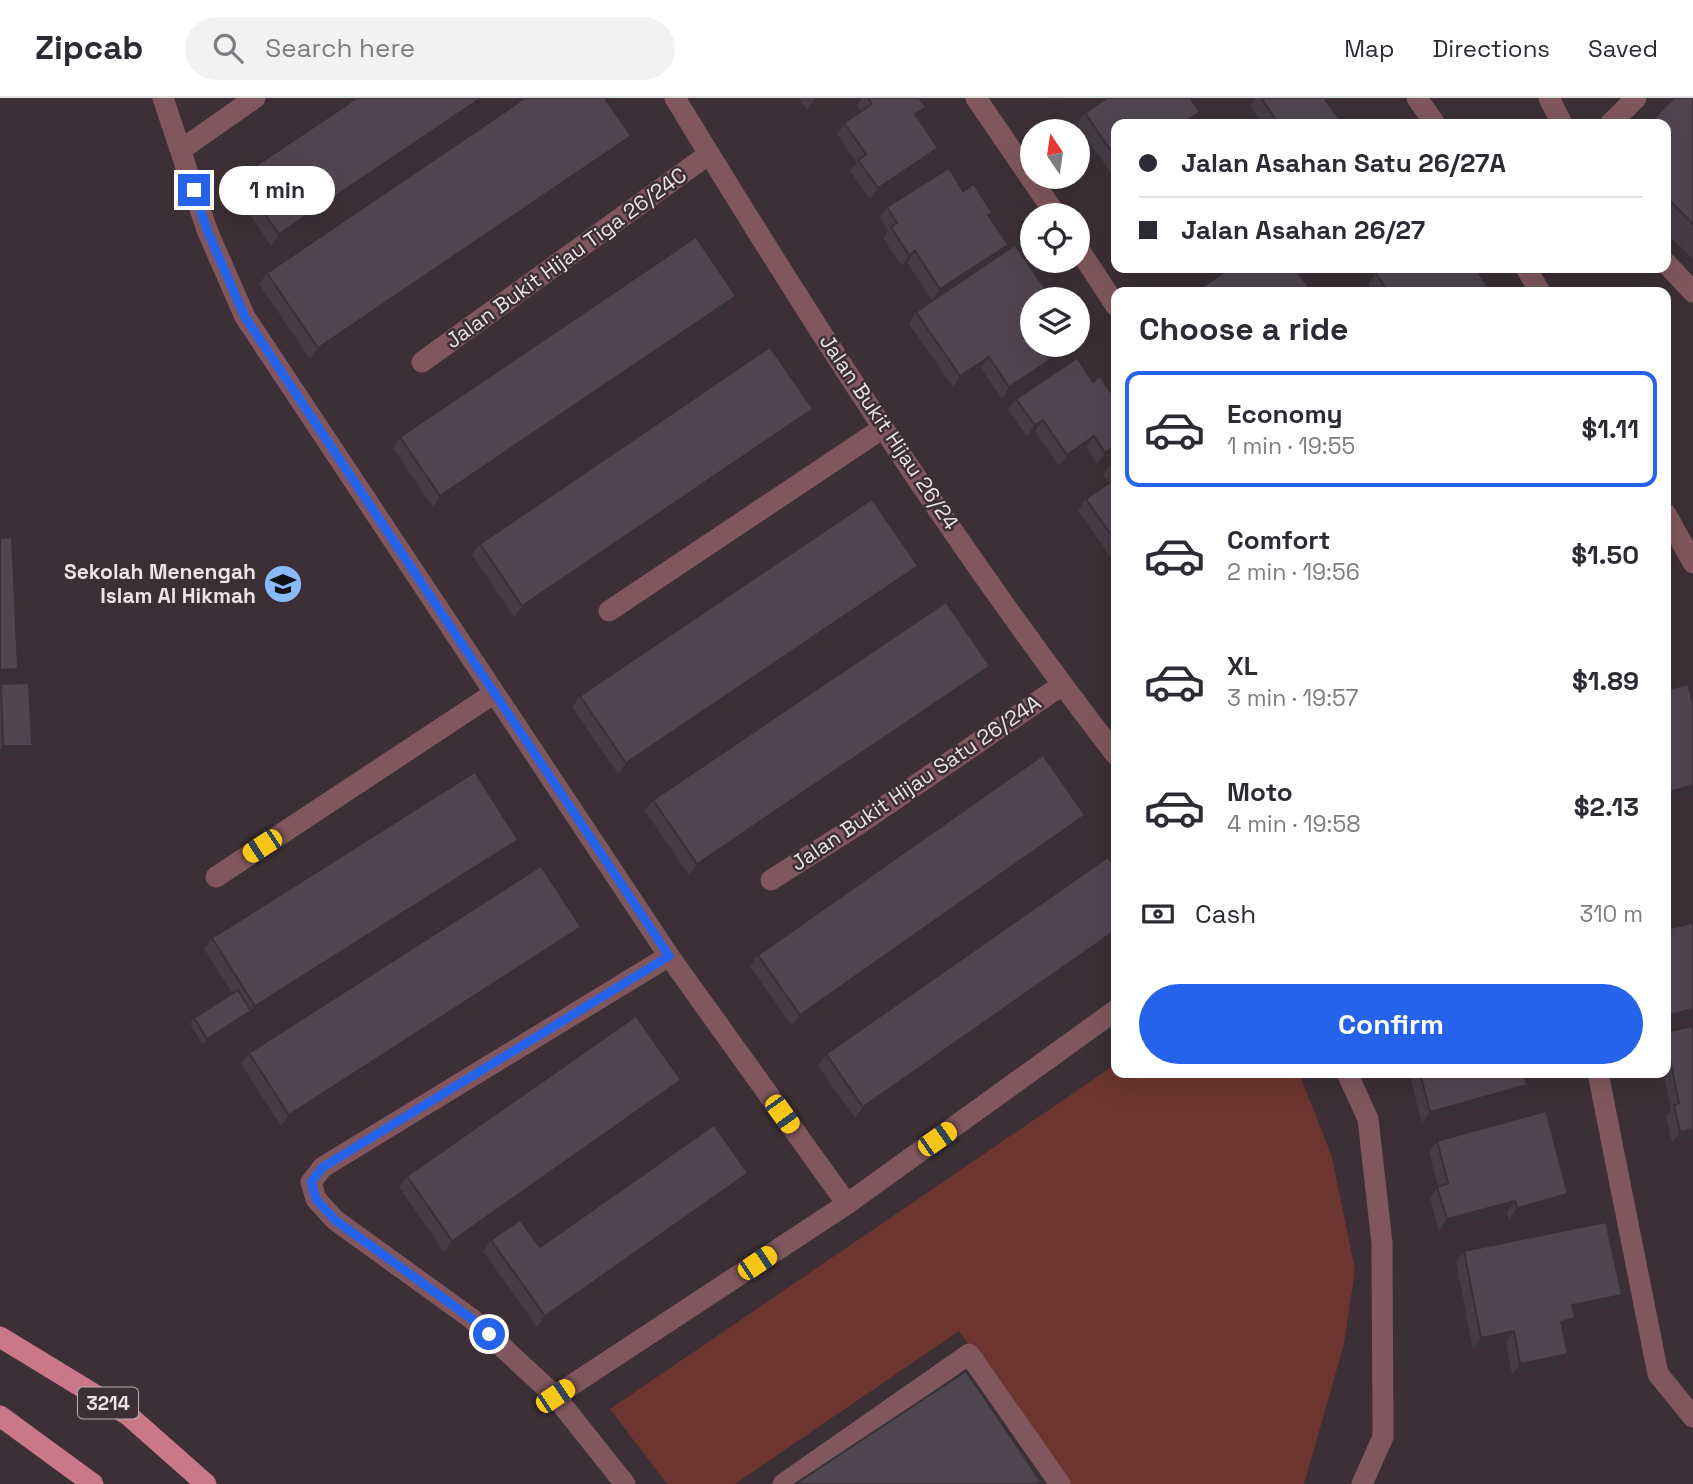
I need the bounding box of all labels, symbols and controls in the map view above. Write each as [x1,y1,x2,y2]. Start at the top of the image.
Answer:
search box [185,17,675,80]
text: Zipcab [35,27,143,69]
icon: search [209,29,247,67]
text: Search here [265,31,415,65]
text: Map [1344,33,1394,64]
text: Directions [1432,33,1550,64]
text: Saved [1588,33,1658,64]
north arrow [1020,119,1090,189]
map controls [1020,119,1090,357]
text: Jalan Asahan Satu 26/27A [1181,146,1506,180]
street label: Jalan Bukit Hijau Tiga 26/24C [440,161,692,354]
callout: 1 min [218,166,334,214]
route end [178,174,210,206]
text: 1 min [249,175,305,205]
button: locate [1020,203,1090,273]
text: Jalan Asahan 26/27 [1181,213,1425,247]
button: layers [1020,287,1090,357]
text: Choose a ride [1139,309,1349,349]
street label: Jalan Bukit Hijau 26/24 [814,329,965,535]
text: Economy [1227,397,1343,431]
icon: car [1143,398,1206,461]
text: $1.11 [1582,412,1639,446]
text: 1 min · 19:55 [1227,431,1355,461]
text: Comfort [1227,523,1330,557]
icon: car [1143,524,1206,587]
text: $1.50 [1571,538,1639,572]
text: 2 min · 19:56 [1227,557,1360,587]
place label: Sekolah Menengah Islam Al Hikmah [64,558,256,609]
school or university icon: Sekolah Menengah Islam Al Hikmah [262,563,304,605]
text: XL [1227,649,1258,683]
icon: car [1143,650,1206,713]
text: $1.89 [1572,664,1639,698]
text: 3 min · 19:57 [1227,683,1358,713]
street label: Jalan Bukit Hijau Satu 26/24A [786,689,1046,876]
text: Moto [1227,775,1293,809]
icon: car [1143,776,1206,839]
text: $2.13 [1574,790,1639,824]
text: 4 min · 19:58 [1227,809,1361,839]
car [239,826,286,866]
icon: cash [1139,895,1177,933]
text: Cash [1195,897,1256,931]
text: 310 m [1579,899,1643,929]
button: Confirm [1139,984,1643,1064]
car [762,1091,803,1137]
car [914,1118,961,1160]
car [734,1243,781,1283]
route start [473,1318,505,1350]
car [532,1376,579,1416]
road number: 3214 [78,1387,138,1418]

